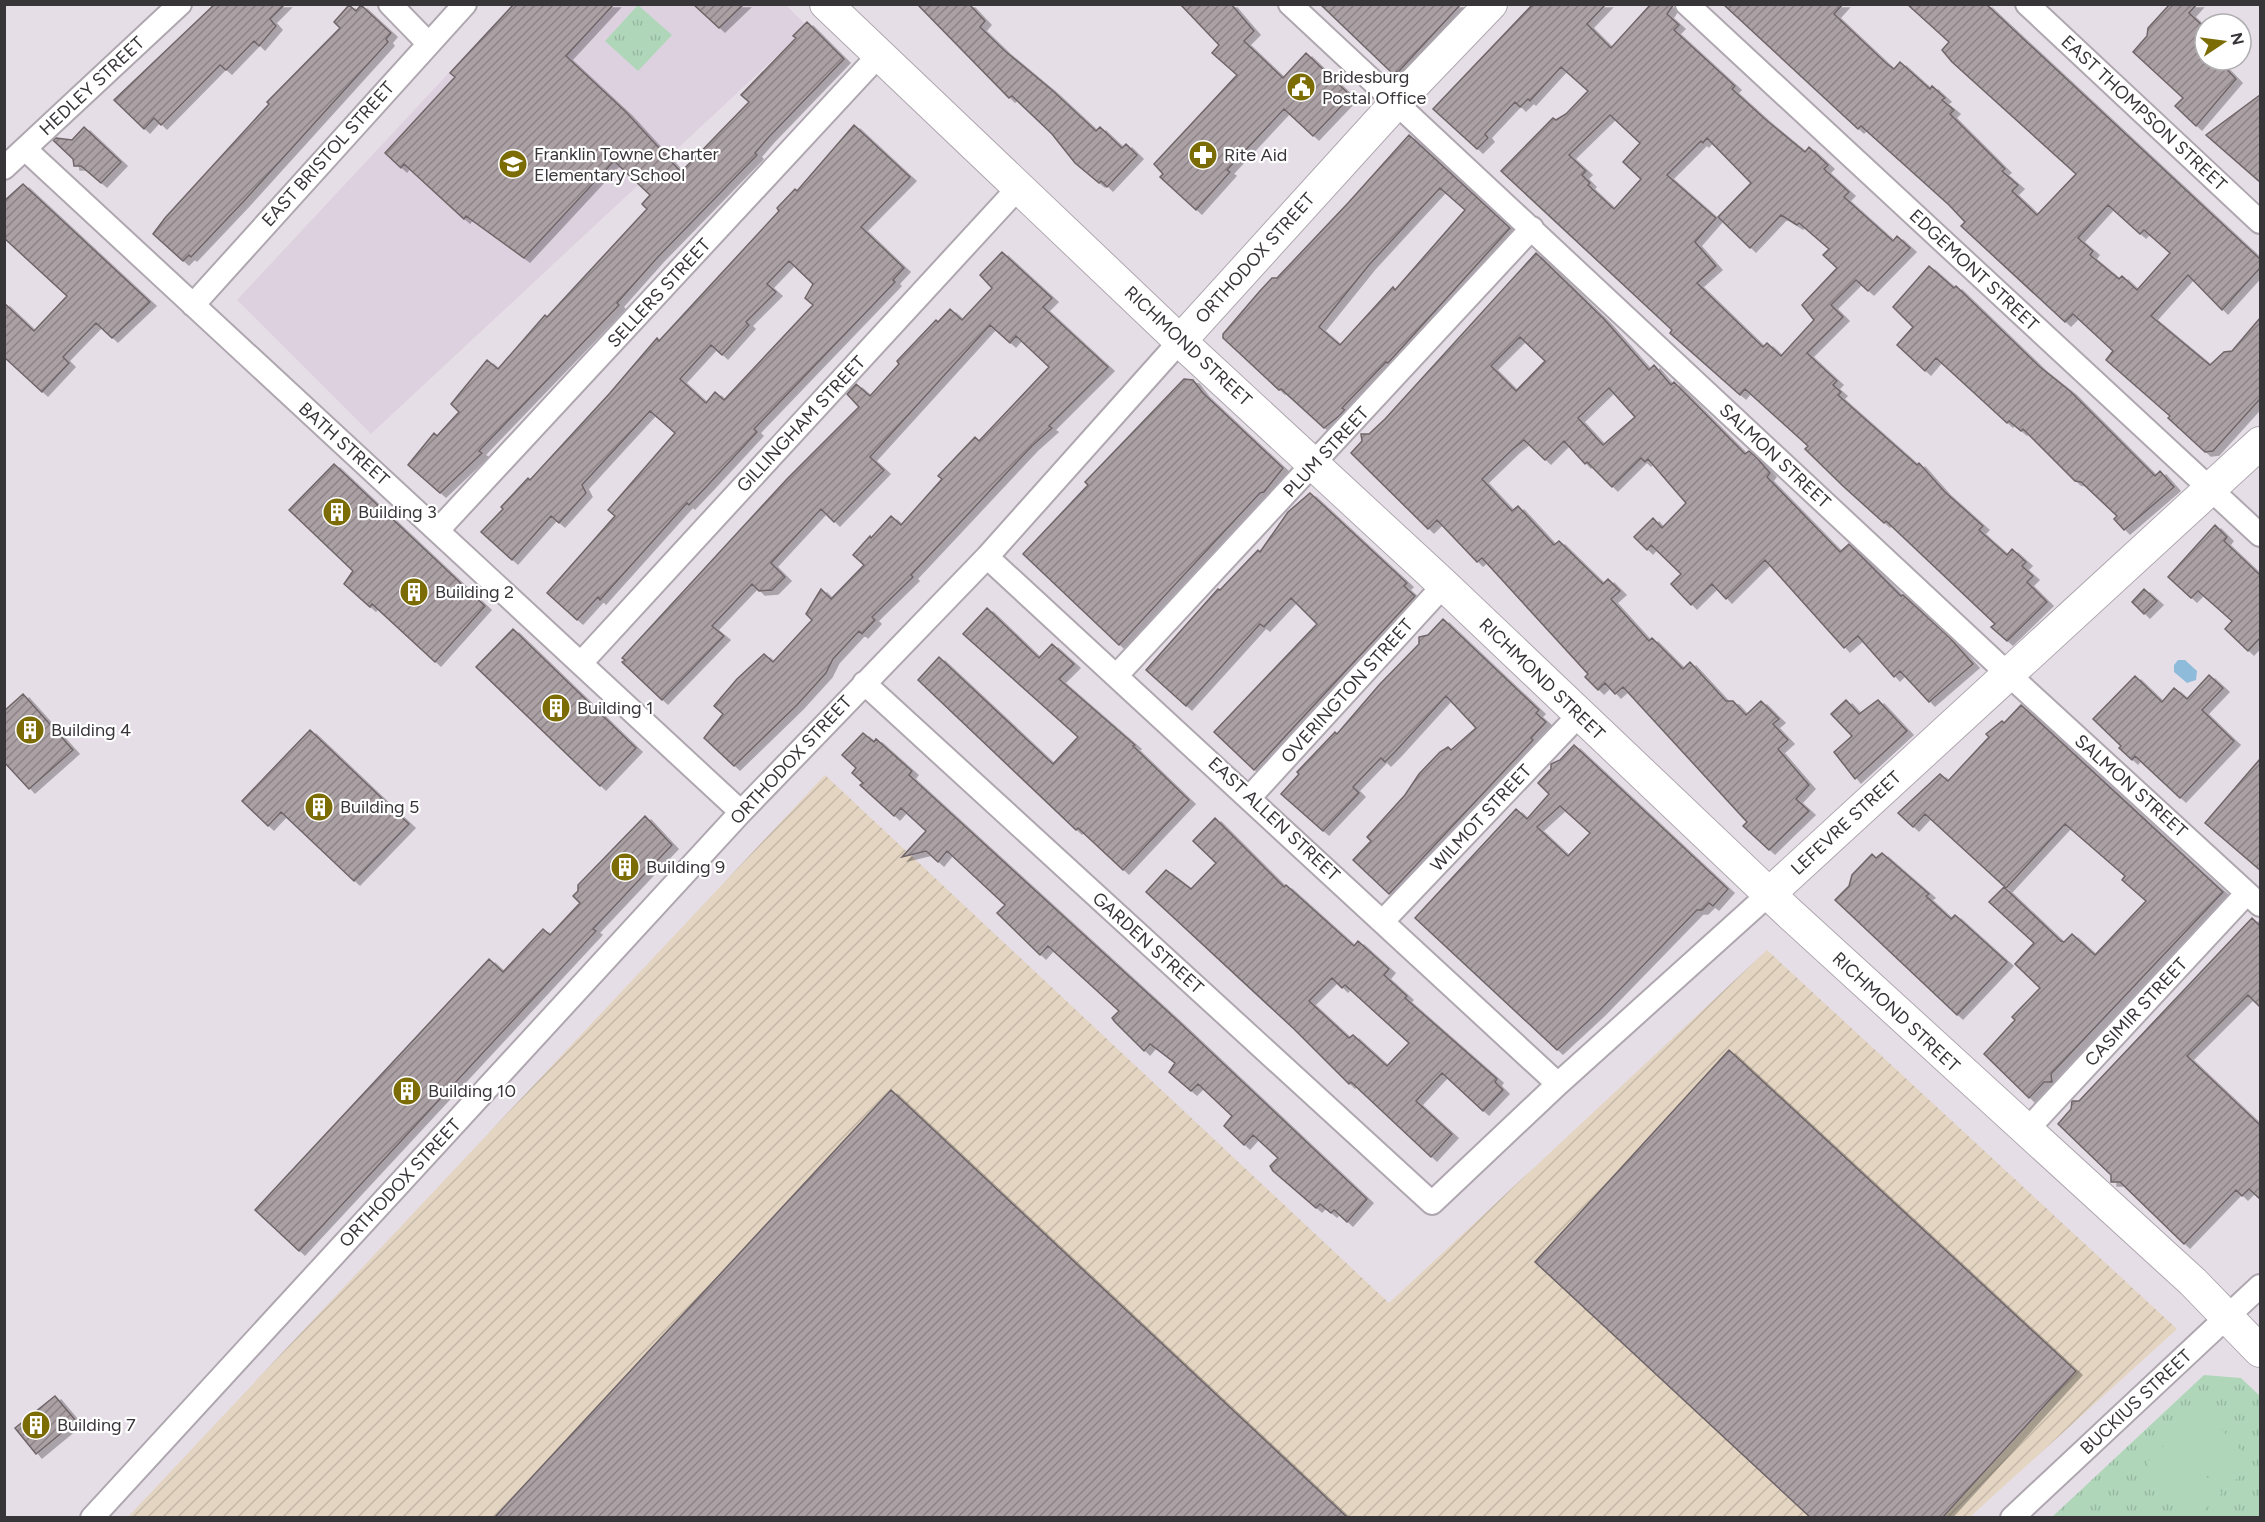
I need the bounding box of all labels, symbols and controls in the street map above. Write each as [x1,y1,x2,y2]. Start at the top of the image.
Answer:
north arrow [2193,12,2253,72]
street label: EAST THOMPSON STREET [2057,31,2231,196]
text: N [2226,31,2248,47]
street label: HEDLEY STREET [35,32,149,140]
place label: Bridesburg Postal Office [1322,66,1427,109]
public building icon: Bridesburg Postal Office [1285,71,1317,103]
street label: EAST BRISTOL STREET [257,77,399,231]
pharmacy icon: Rite Aid [1187,139,1219,171]
place label: Franklin Towne Charter Elementary School [534,143,719,186]
place label: Rite Aid [1224,144,1287,166]
school or university icon: Franklin Towne Charter Elementary School [497,148,529,180]
street label: ORTHODOX STREET [1191,188,1319,328]
street label: EDGEMONT STREET [1905,205,2043,336]
street label: SELLERS STREET [603,234,715,352]
street label: RICHMOND STREET [1120,281,1256,411]
street label: GILLINGHAM STREET [732,351,870,497]
street label: BATH STREET [294,398,394,490]
street label: SALMON STREET [1715,399,1835,513]
street label: PLUM STREET [1279,402,1374,502]
building icon: Building 3 [321,496,353,528]
place label: Building 3 [358,501,437,523]
building icon: Building 2 [398,576,430,608]
place label: Building 2 [435,581,514,603]
street label: RICHMOND STREET [1475,613,1609,745]
street label: OVERINGTON STREET [1276,614,1418,768]
street label: ORTHODOX STREET [726,691,856,829]
building icon: Building 1 [540,692,572,724]
place label: Building 1 [577,697,653,719]
building icon: Building 4 [14,714,46,746]
place label: Building 4 [51,719,131,741]
street label: SALMON STREET [2070,730,2192,842]
street label: EAST ALLEN STREET [1204,752,1344,886]
street label: WILMOT STREET [1426,760,1536,876]
street label: LEFEVRE STREET [1786,766,1906,880]
building icon: Building 5 [303,791,335,823]
place label: Building 5 [340,796,419,818]
building icon: Building 9 [609,851,641,883]
place label: Building 9 [646,856,725,878]
street label: GARDEN STREET [1088,887,1208,999]
street label: RICHMOND STREET [1828,947,1964,1077]
street label: CASIMIR STREET [2080,953,2192,1071]
building icon: Building 10 [391,1075,423,1107]
place label: Building 10 [428,1080,516,1102]
street label: ORTHODOX STREET [335,1114,465,1252]
street label: BUCKIUS STREET [2076,1345,2196,1459]
building icon: Building 7 [20,1409,52,1441]
place label: Building 7 [57,1414,136,1436]

